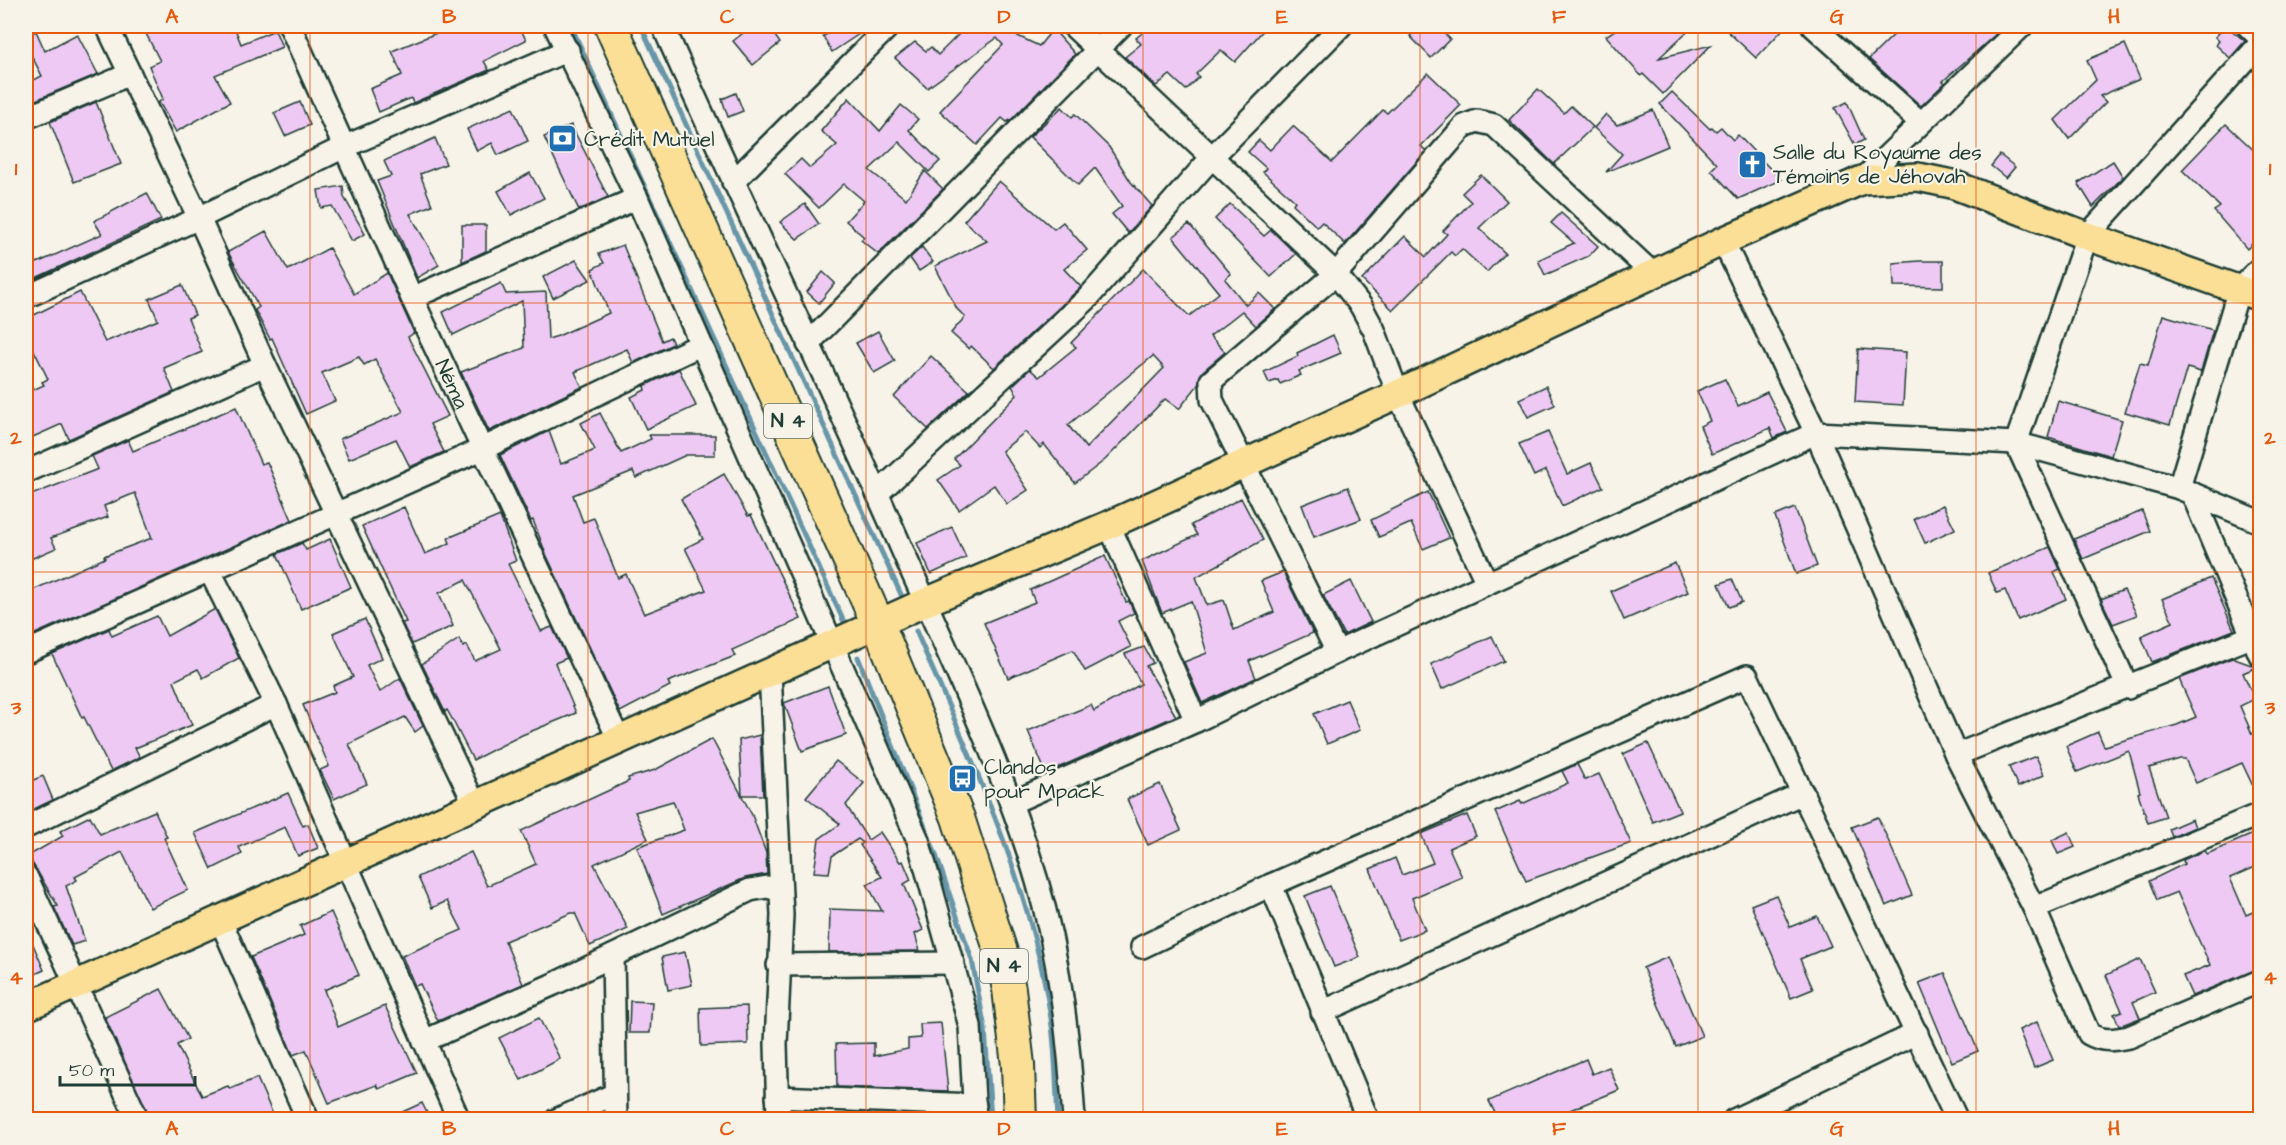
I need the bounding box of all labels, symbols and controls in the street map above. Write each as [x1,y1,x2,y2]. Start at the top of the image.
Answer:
text: A [166,3,179,31]
text: B [442,3,457,31]
text: C [720,3,735,31]
text: D [998,3,1011,31]
text: E [1276,3,1288,31]
text: F [1552,3,1567,31]
text: G [1830,3,1844,31]
text: H [2108,3,2120,31]
bank icon: Crédit Mutuel [547,123,579,155]
place label: Crédit Mutuel [584,125,715,154]
place label: Salle du Royaume des Témoins de Jéhovah [1773,138,1982,191]
church icon: Salle du Royaume des Témoins de Jéhovah [1736,148,1768,180]
text: 1 [15,155,18,183]
text: 1 [2269,155,2272,183]
street label: Néma [428,354,476,414]
road number: N 4 [764,404,812,438]
text: 2 [9,424,22,452]
text: 2 [2263,424,2276,452]
text: 3 [10,694,22,722]
text: 3 [2264,694,2276,722]
place label: Clandos pour Mpack [984,753,1104,807]
bus stop icon: Clandos pour Mpack [947,763,979,795]
road number: N 4 [980,949,1028,983]
text: 4 [9,964,23,992]
text: 4 [2263,964,2277,992]
scale bar [60,1049,195,1087]
text: 50 m [69,1058,114,1083]
text: A [166,1115,179,1143]
text: B [442,1115,457,1143]
text: C [720,1115,735,1143]
text: D [998,1115,1011,1143]
text: E [1276,1115,1288,1143]
text: F [1552,1115,1567,1143]
text: G [1830,1115,1844,1143]
text: H [2108,1115,2120,1143]

